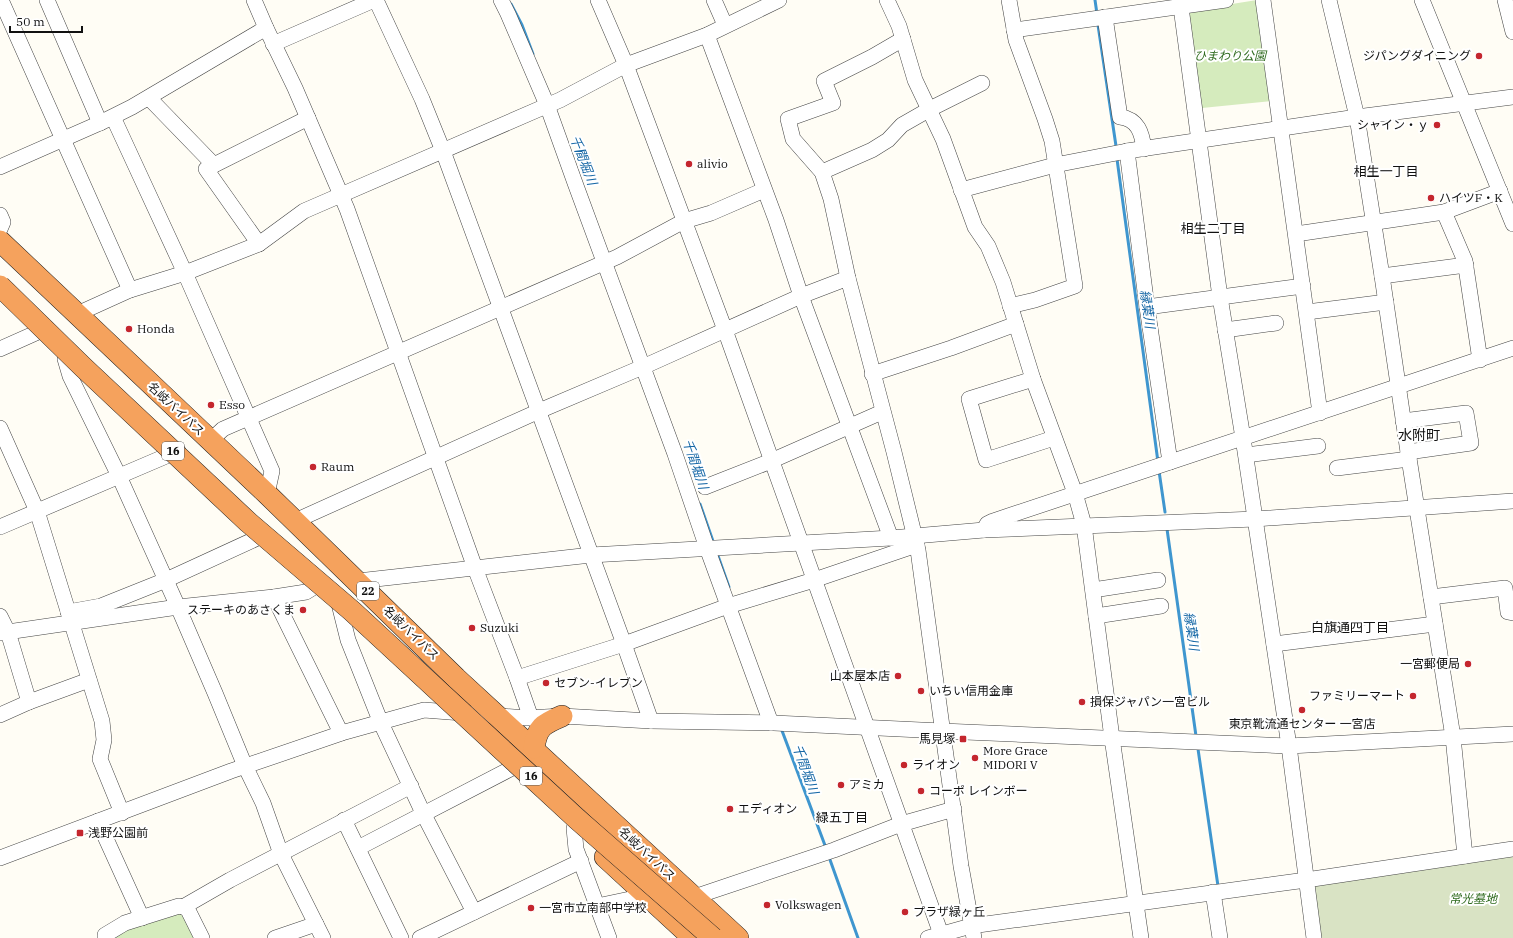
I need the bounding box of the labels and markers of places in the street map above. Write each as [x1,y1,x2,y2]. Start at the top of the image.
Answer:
place label: ジパングダイニング [1363,48,1471,63]
marker: ジパングダイニング [1474,51,1484,61]
place label: シャイン・ｙ [1357,117,1429,132]
marker: シャイン・ｙ [1432,120,1442,130]
place label: alivio [697,156,728,171]
marker: alivio [684,159,694,169]
place label: ハイツF・K [1439,190,1503,205]
marker: ハイツF・K [1426,193,1436,203]
place label: Honda [137,321,175,336]
marker: Honda [124,324,134,334]
place label: Esso [219,397,245,412]
marker: Esso [206,400,216,410]
place label: Raum [321,459,355,474]
marker: Raum [308,462,318,472]
place label: ステーキのあさくま [187,602,295,617]
marker: ステーキのあさくま [298,605,308,615]
place label: Suzuki [480,620,519,635]
marker: Suzuki [467,623,477,633]
place label: 一宮郵便局 [1400,656,1460,671]
marker: 一宮郵便局 [1463,659,1473,669]
place label: 山本屋本店 [830,668,890,683]
marker: 山本屋本店 [893,671,903,681]
place label: セブン-イレブン [554,675,643,690]
marker: セブン-イレブン [541,678,551,688]
place label: いちい信用金庫 [929,683,1013,698]
marker: いちい信用金庫 [916,686,926,696]
place label: ファミリーマート [1309,688,1405,703]
marker: ファミリーマート [1408,691,1418,701]
place label: 損保ジャパン一宮ビル [1090,694,1210,709]
marker: 損保ジャパン一宮ビル [1077,697,1087,707]
marker: 東京靴流通センター 一宮店 [1297,705,1307,715]
place label: 東京靴流通センター 一宮店 [1229,716,1375,731]
place label: 馬見塚 [919,731,955,746]
marker: 馬見塚 [958,734,968,744]
place label: More Grace MIDORI V [983,743,1048,772]
marker: More Grace MIDORI V [970,753,980,763]
place label: ライオン [912,757,960,772]
marker: ライオン [899,760,909,770]
place label: アミカ [849,777,885,792]
marker: アミカ [836,780,846,790]
place label: コーポ レインボー [929,783,1028,798]
marker: コーポ レインボー [916,786,926,796]
place label: エディオン [738,801,797,816]
marker: エディオン [725,804,735,814]
place label: 浅野公園前 [88,825,148,840]
marker: 浅野公園前 [75,828,85,838]
place label: Volkswagen [775,897,842,912]
place label: 一宮市立南部中学校 [539,900,647,915]
marker: Volkswagen [762,900,772,910]
marker: 一宮市立南部中学校 [526,903,536,913]
place label: プラザ緑ヶ丘 [913,904,985,919]
marker: プラザ緑ヶ丘 [900,907,910,917]

